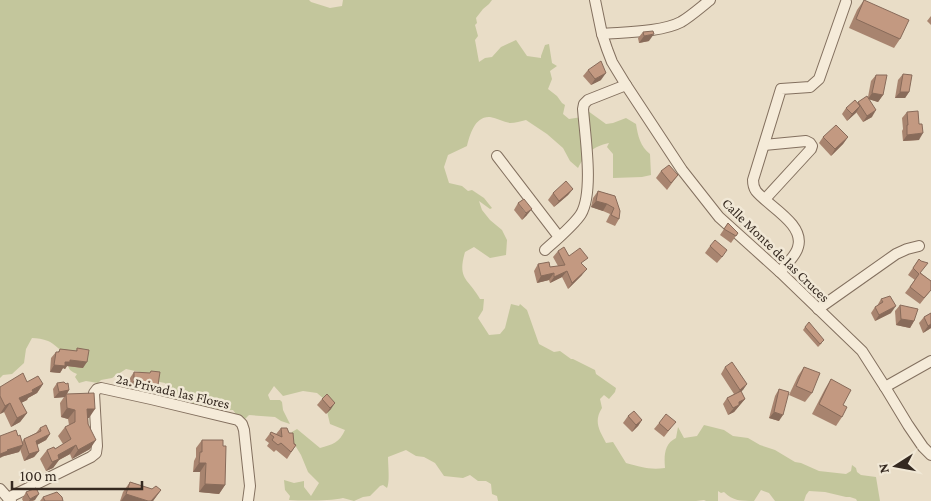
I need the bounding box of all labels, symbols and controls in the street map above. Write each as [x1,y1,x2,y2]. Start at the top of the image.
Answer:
street label: Calle Monte de las Cruces [719,195,833,305]
street label: 2a. Privada las Flores [115,370,231,412]
north arrow [871,441,921,491]
scale bar [12,458,142,490]
text: N [874,462,892,475]
text: 100 m [20,468,57,484]

